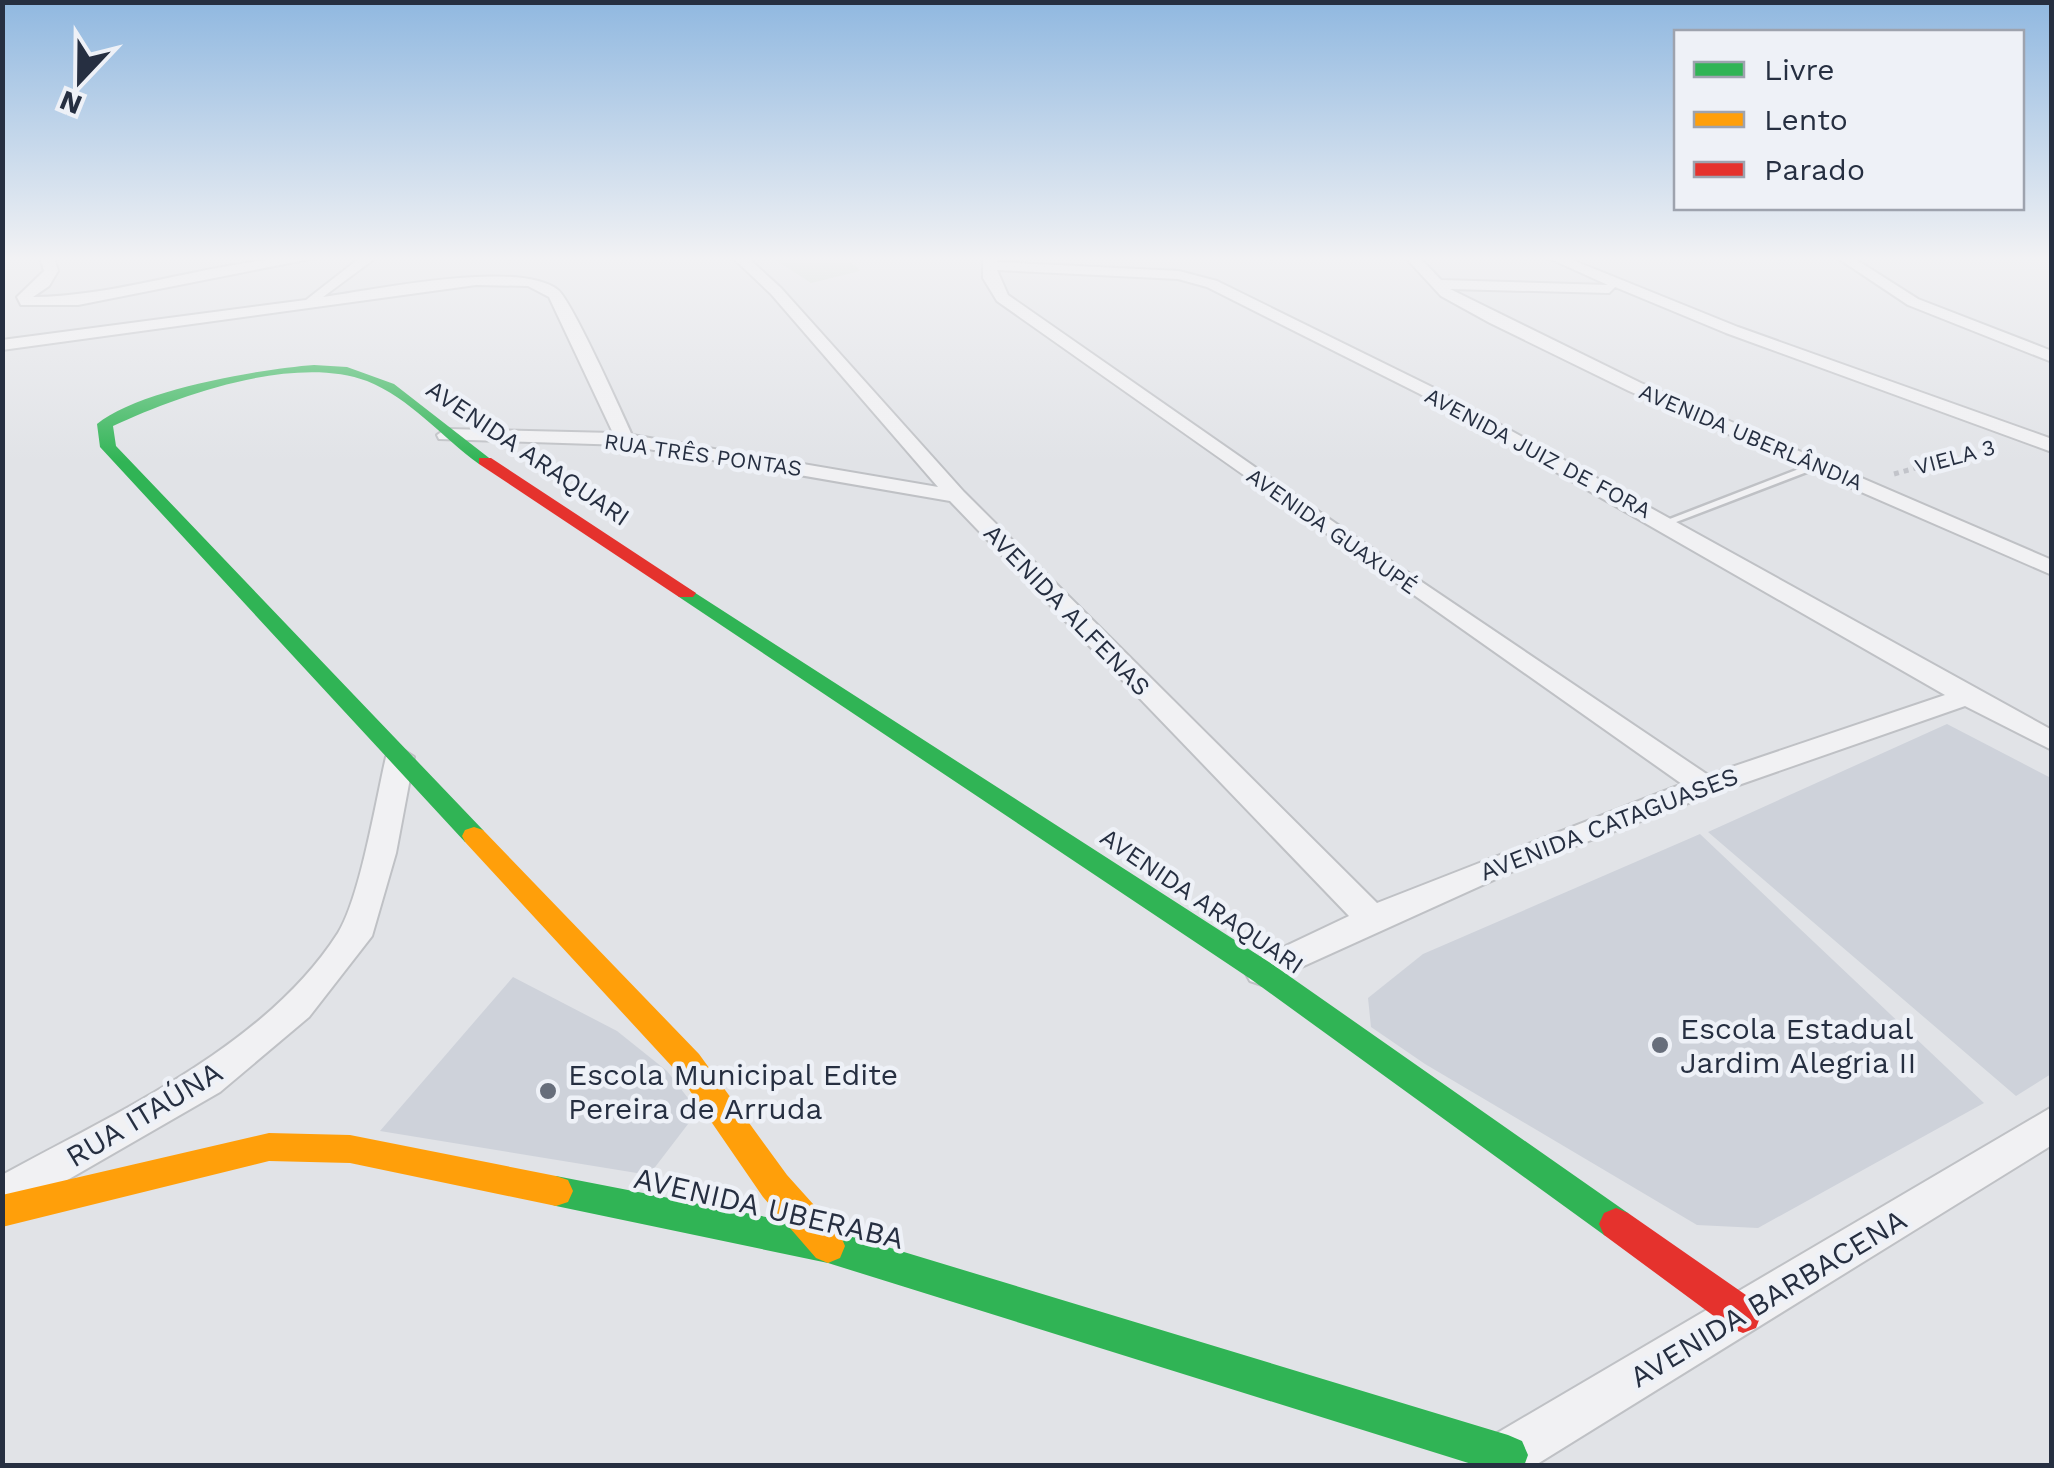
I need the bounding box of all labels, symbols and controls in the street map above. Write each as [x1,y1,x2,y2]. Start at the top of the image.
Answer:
north arrow [30,30,130,130]
legend [1674,30,2024,210]
text: Livre [1764,52,1835,87]
text: N [55,84,87,122]
text: Lento [1764,102,1848,137]
text: Parado [1764,152,1865,187]
street label: AVENIDA ARAQUARI [421,374,635,532]
street label: AVENIDA UBERLÂNDIA [1636,379,1866,495]
street label: AVENIDA JUIZ DE FORA [1421,383,1655,523]
street label: RUA TRÊS PONTAS [602,429,804,481]
street label: VIELA 3 [1912,434,1998,480]
street label: AVENIDA GUAXUPÉ [1242,463,1422,599]
street label: AVENIDA ALFENAS [978,518,1156,702]
street label: AVENIDA CATAGUASES [1476,761,1742,887]
street label: AVENIDA ARAQUARI [1095,822,1309,980]
place label: Escola Estadual Jardim Alegria II [1680,1011,1916,1080]
marker: Escola Estadual Jardim Alegria II [1649,1034,1671,1056]
street label: RUA ITAÚNA [60,1054,229,1174]
place label: Escola Municipal Edite Pereira de Arruda [568,1057,898,1126]
marker: Escola Municipal Edite Pereira de Arruda [537,1080,559,1102]
street label: AVENIDA UBERABA [631,1160,908,1256]
street label: AVENIDA BARBACENA [1623,1201,1913,1394]

